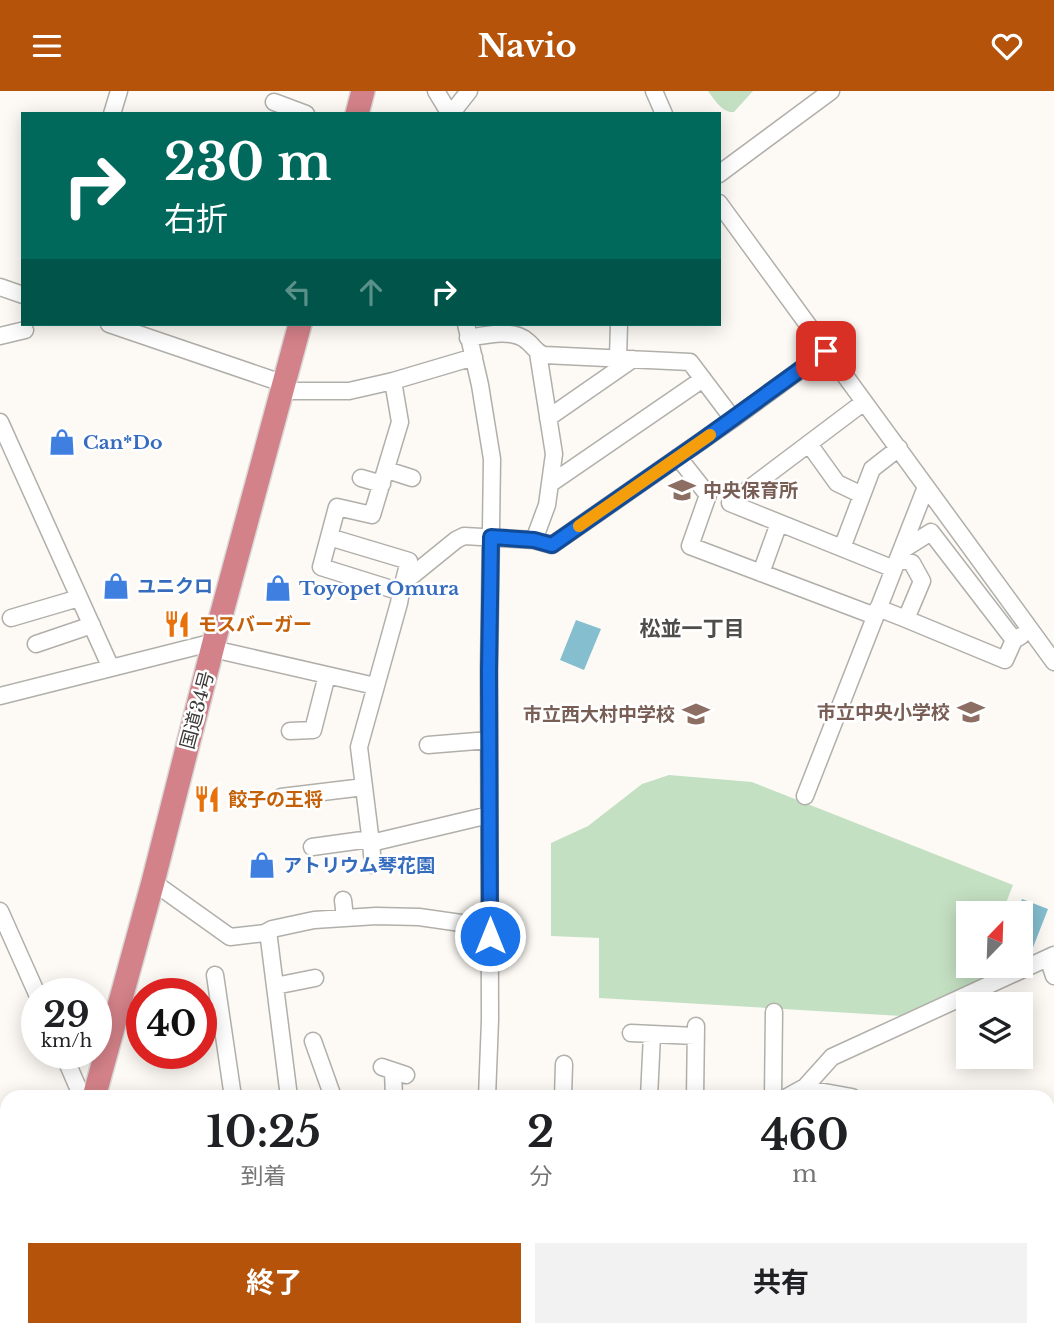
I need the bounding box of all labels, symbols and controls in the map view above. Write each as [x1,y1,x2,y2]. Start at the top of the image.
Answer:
text: Navio [477,26,577,66]
icon: menu [28,27,66,65]
icon: heart [988,27,1026,65]
text: 230 m [164,132,331,193]
icon: right [49,140,140,231]
text: 右折 [164,199,228,239]
icon: left [279,273,317,311]
icon: ahead [352,273,390,311]
icon: right [425,273,463,311]
pin [796,321,856,381]
icon: arrive [807,332,845,370]
shop icon: Can*Do [47,427,77,457]
place label: Can*Do [83,431,162,454]
school or university icon: 中央保育所 [667,475,697,505]
place label: 中央保育所 [703,479,798,502]
shop icon: ユニクロ [101,571,131,601]
shop icon: Toyopet Omura [263,573,293,603]
place label: ユニクロ [137,575,213,598]
place label: Toyopet Omura [299,577,459,600]
restaurant icon: モスバーガー [162,609,192,639]
place label: モスバーガー [198,613,312,636]
district label: 松並一丁目 [640,616,745,642]
street label: 国道34号 [176,668,218,752]
school or university icon: 市立中央小学校 [956,697,986,727]
school or university icon: 市立西大村中学校 [681,699,711,729]
place label: 市立中央小学校 [817,701,950,724]
place label: 市立西大村中学校 [523,703,675,726]
restaurant icon: 餃子の王将 [192,784,222,814]
place label: 餃子の王将 [228,788,323,811]
shop icon: アトリウム琴花園 [247,850,277,880]
place label: アトリウム琴花園 [283,854,435,877]
position arrow [453,899,527,973]
north arrow [956,901,1032,978]
map controls [956,901,1033,1069]
speed limit sign: 40 [126,978,217,1069]
button: layers [956,992,1033,1069]
text: 29 [43,993,90,1036]
text: km/h [41,1030,92,1052]
text: 10:25 [206,1106,321,1158]
text: 2 [527,1106,554,1158]
text: 460 [761,1109,849,1161]
text: m [792,1160,817,1188]
text: 到着 [241,1162,287,1190]
text: 分 [529,1162,552,1190]
button: 終了 [28,1243,521,1323]
button: 共有 [535,1243,1027,1323]

